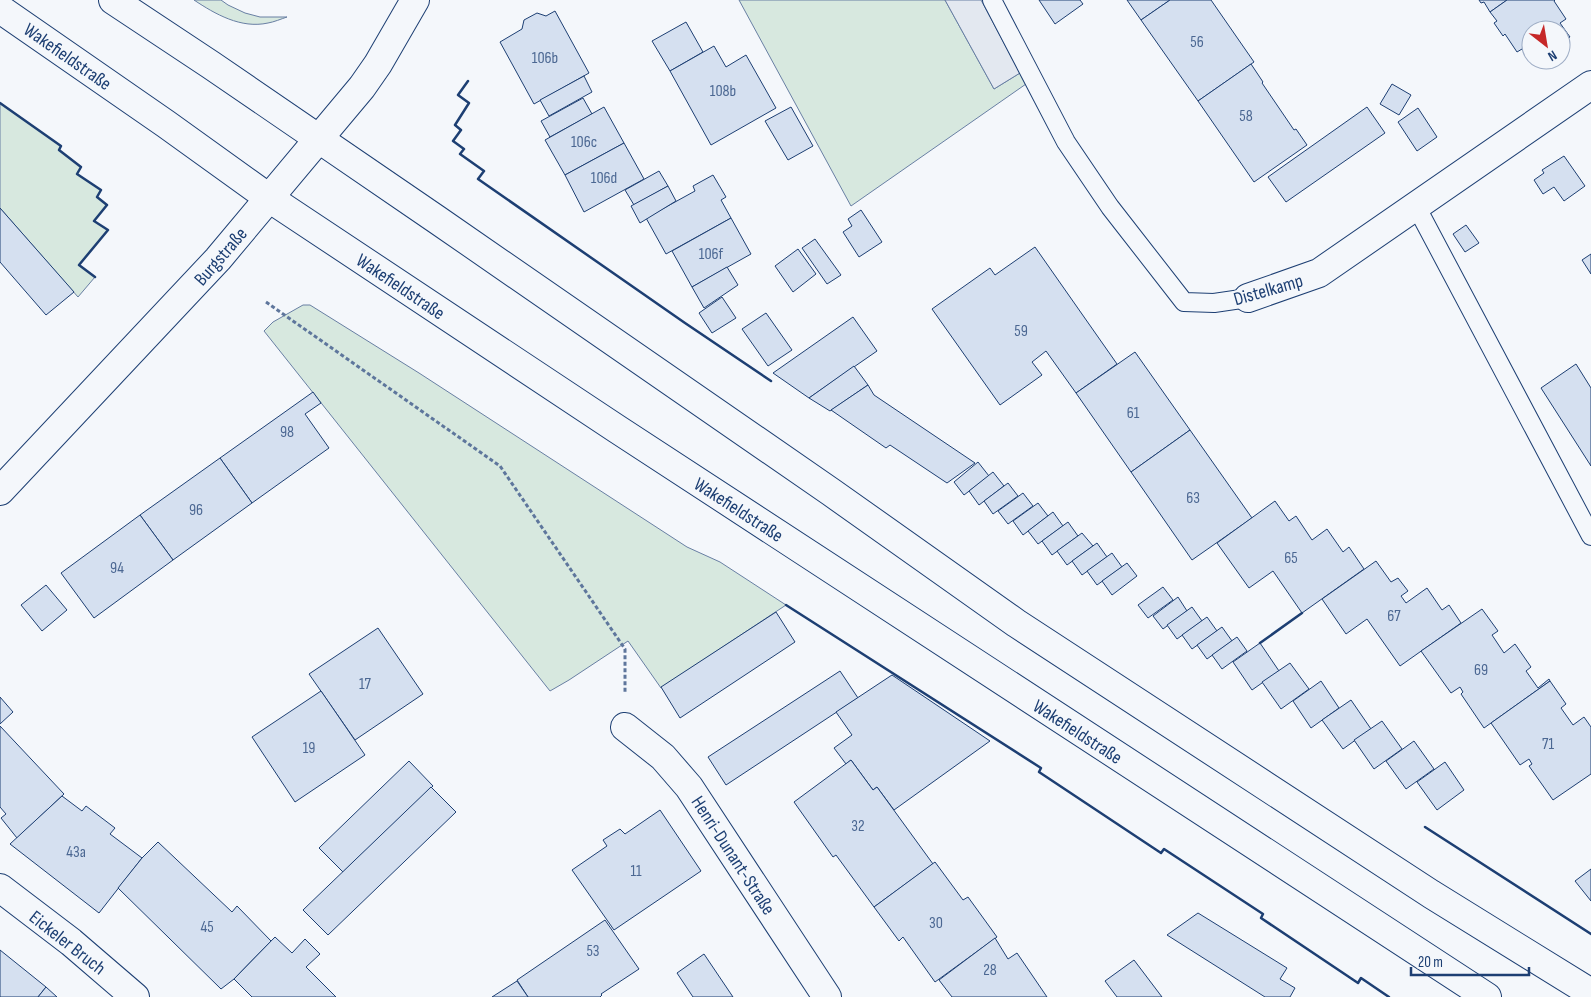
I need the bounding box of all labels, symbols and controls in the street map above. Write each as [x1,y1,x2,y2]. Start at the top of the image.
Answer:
street label: Wakefieldstraße [19,19,115,96]
north arrow [1521,20,1571,70]
house number: 56 [1190,33,1204,52]
text: N [1545,47,1560,65]
house number: 106b [532,49,558,68]
house number: 108b [710,82,736,101]
house number: 58 [1239,107,1253,126]
house number: 106c [571,133,597,152]
house number: 106d [591,169,617,188]
street label: Burgstraße [190,223,253,291]
house number: 106f [699,245,724,264]
street label: Wakefieldstraße [352,249,449,325]
street label: Distelkamp [1231,270,1306,311]
house number: 59 [1014,322,1028,341]
house number: 61 [1127,404,1140,423]
house number: 98 [280,423,294,442]
street label: Wakefieldstraße [689,473,787,548]
house number: 63 [1186,489,1200,508]
house number: 96 [189,501,203,520]
house number: 65 [1284,549,1298,568]
house number: 94 [110,559,124,578]
house number: 67 [1387,607,1401,626]
house number: 69 [1474,661,1488,680]
house number: 17 [359,675,372,694]
street label: Wakefieldstraße [1028,695,1126,770]
house number: 71 [1542,735,1554,754]
house number: 19 [303,739,315,758]
street label: Henri-Dunant-Straße [686,792,780,920]
house number: 32 [851,817,865,836]
house number: 43a [66,843,86,862]
house number: 11 [630,862,642,881]
street label: Eickeler Bruch [24,906,110,980]
house number: 30 [929,914,943,933]
house number: 45 [200,918,214,937]
house number: 53 [586,942,600,961]
scale bar [1411,944,1528,976]
text: 20 m [1418,953,1443,972]
house number: 28 [983,961,997,980]

